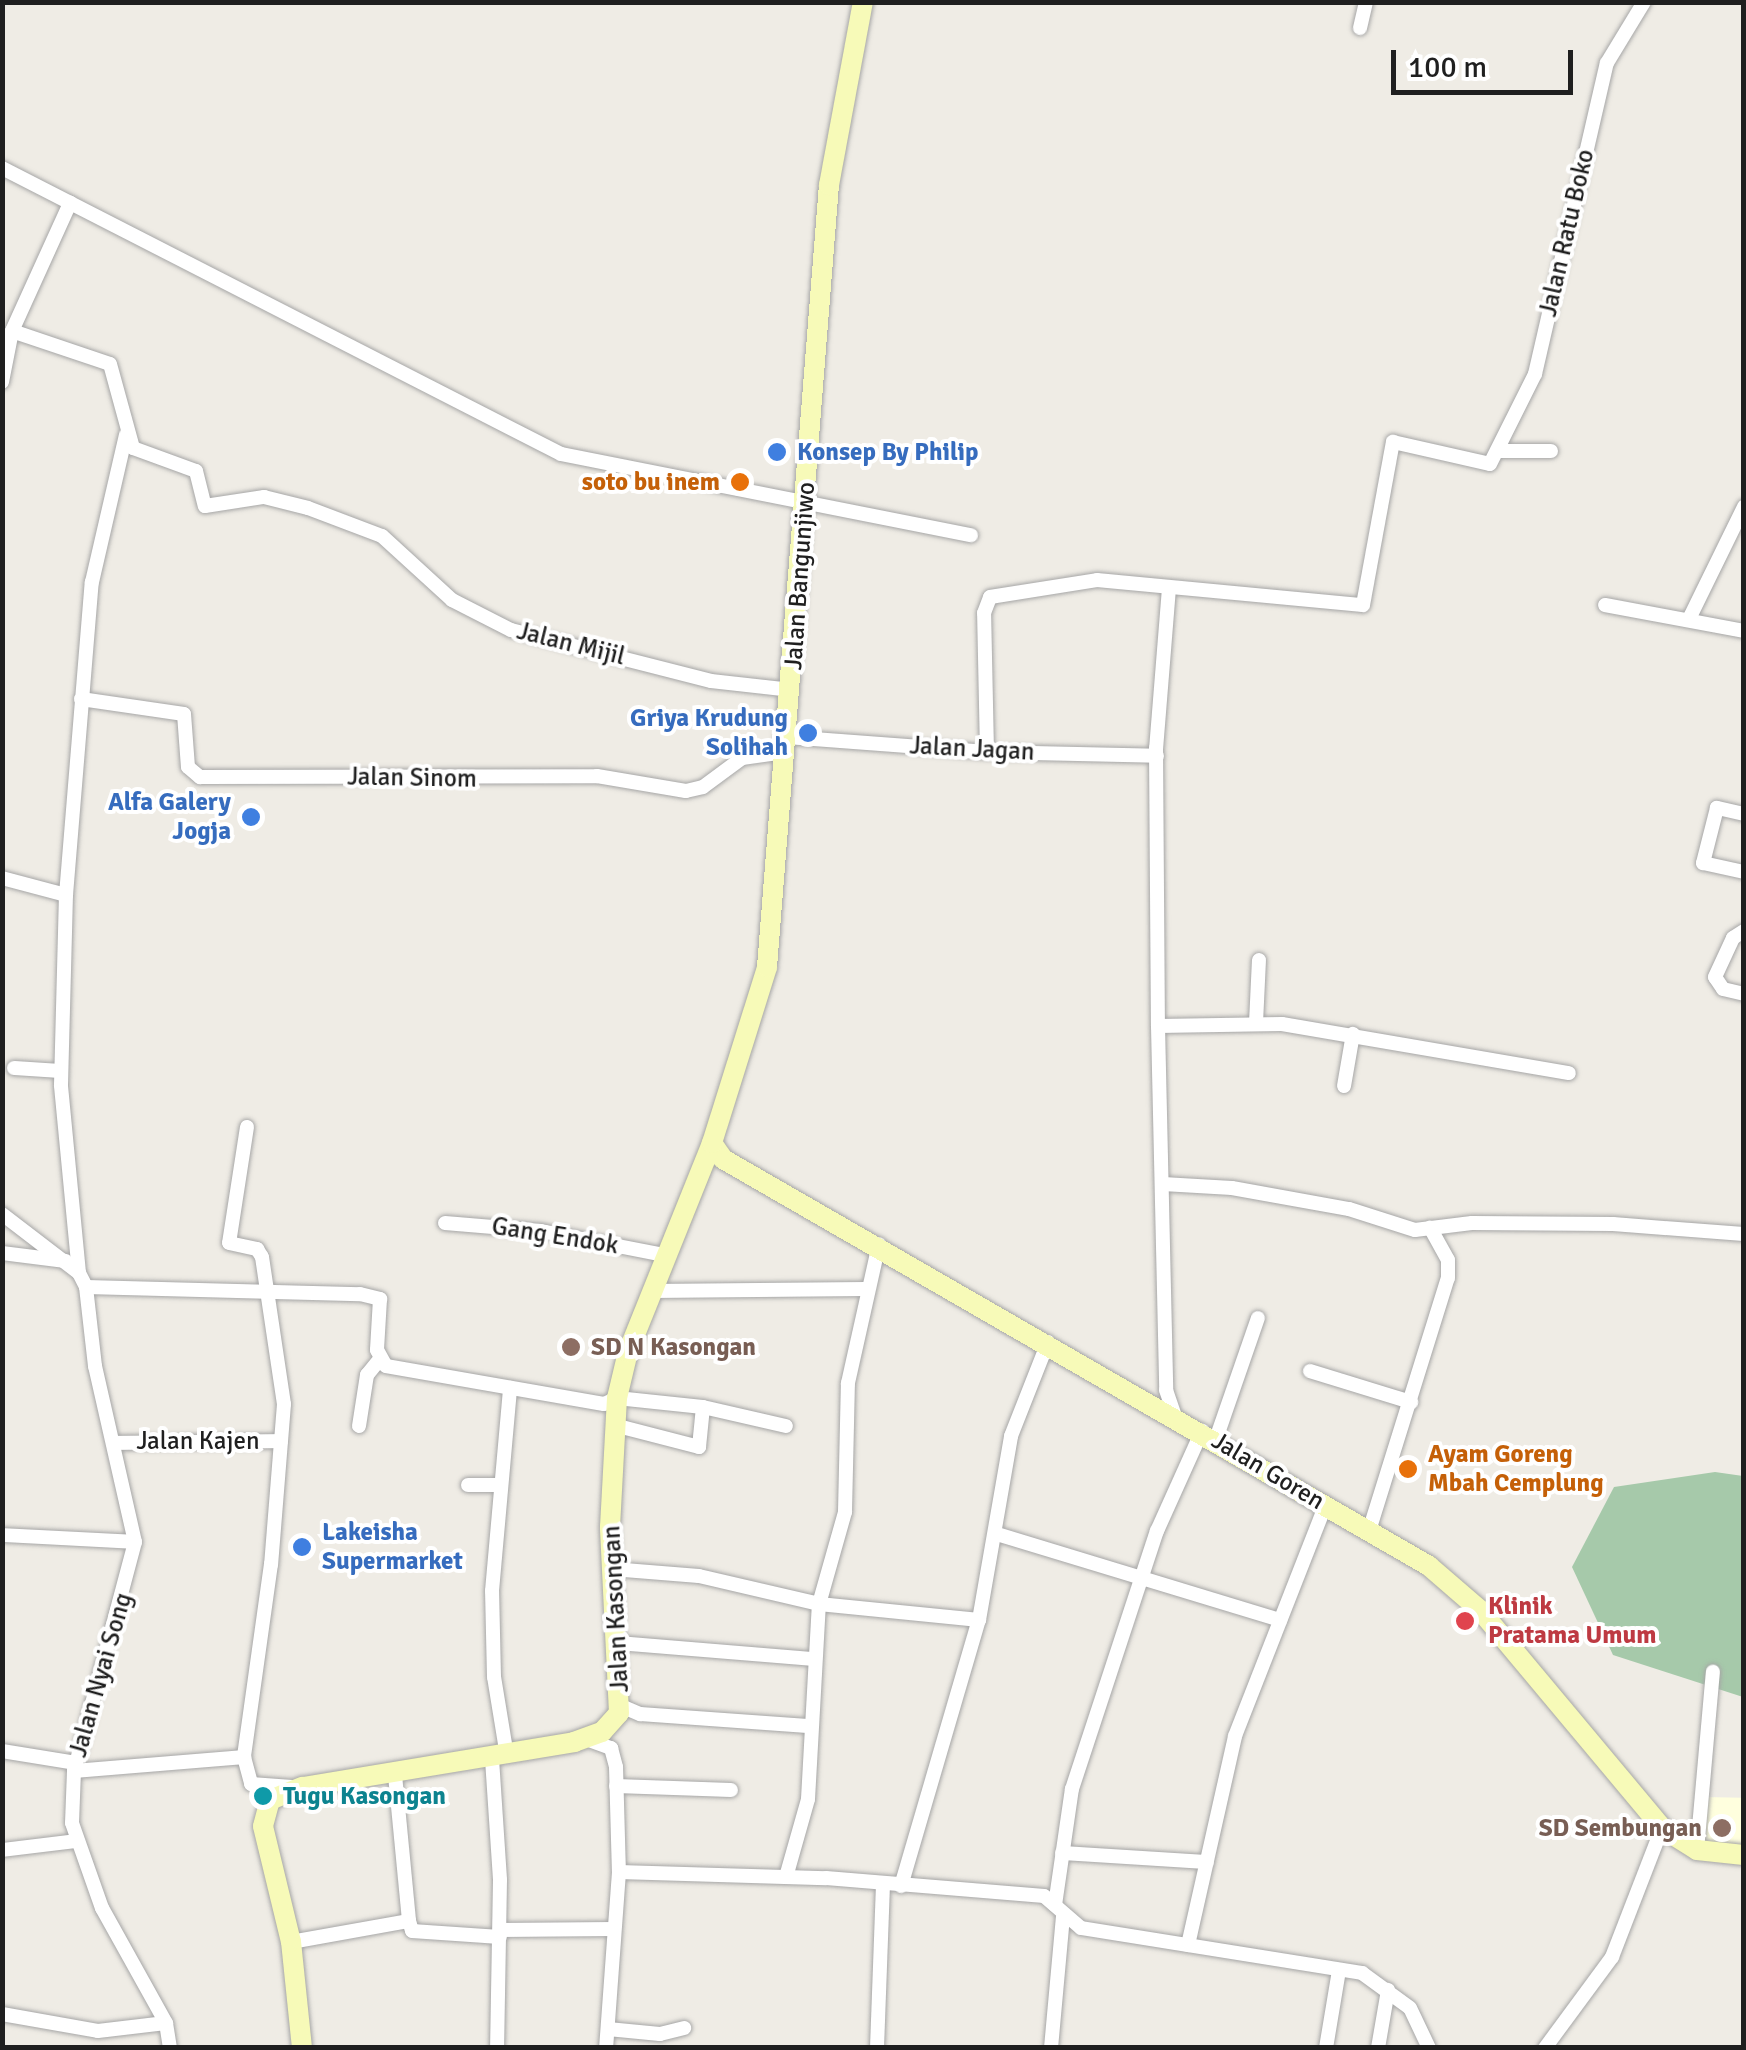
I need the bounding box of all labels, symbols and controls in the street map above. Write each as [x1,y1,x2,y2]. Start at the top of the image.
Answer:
scale bar [1396,30,1578,92]
text: 100 m [1408,49,1487,86]
street label: Jalan Ratu Boko [1533,146,1601,320]
place label: Konsep By Philip [797,437,978,467]
marker: Konsep By Philip [766,441,788,463]
place label: soto bu inem [582,467,720,497]
marker: soto bu inem [729,471,751,493]
street label: Jalan Bangunjiwo [778,481,822,671]
street label: Jalan Mijil [514,616,628,672]
place label: Griya Krudung Solihah [630,704,788,763]
marker: Griya Krudung Solihah [797,722,819,744]
street label: Jalan Jagan [909,731,1035,767]
street label: Jalan Sinom [347,762,477,794]
place label: Alfa Galery Jogja [108,788,231,847]
marker: Alfa Galery Jogja [240,806,262,828]
street label: Gang Endok [490,1211,620,1261]
place label: SD N Kasongan [591,1332,756,1362]
marker: SD N Kasongan [560,1336,582,1358]
street label: Jalan Kajen [136,1426,260,1456]
street label: Jalan Goren [1206,1426,1330,1516]
place label: Ayam Goreng Mbah Cemplung [1428,1440,1604,1499]
marker: Ayam Goreng Mbah Cemplung [1397,1458,1419,1480]
place label: Lakeisha Supermarket [322,1518,463,1577]
street label: Jalan Kasongan [597,1525,635,1693]
marker: Lakeisha Supermarket [291,1536,313,1558]
street label: Jalan Nyai Song [63,1589,139,1761]
place label: Klinik Pratama Umum [1488,1592,1656,1651]
marker: Klinik Pratama Umum [1452,1608,1478,1634]
place label: Tugu Kasongan [283,1781,446,1811]
marker: Tugu Kasongan [252,1785,274,1807]
place label: SD Sembungan [1539,1813,1702,1843]
marker: SD Sembungan [1711,1817,1733,1839]

